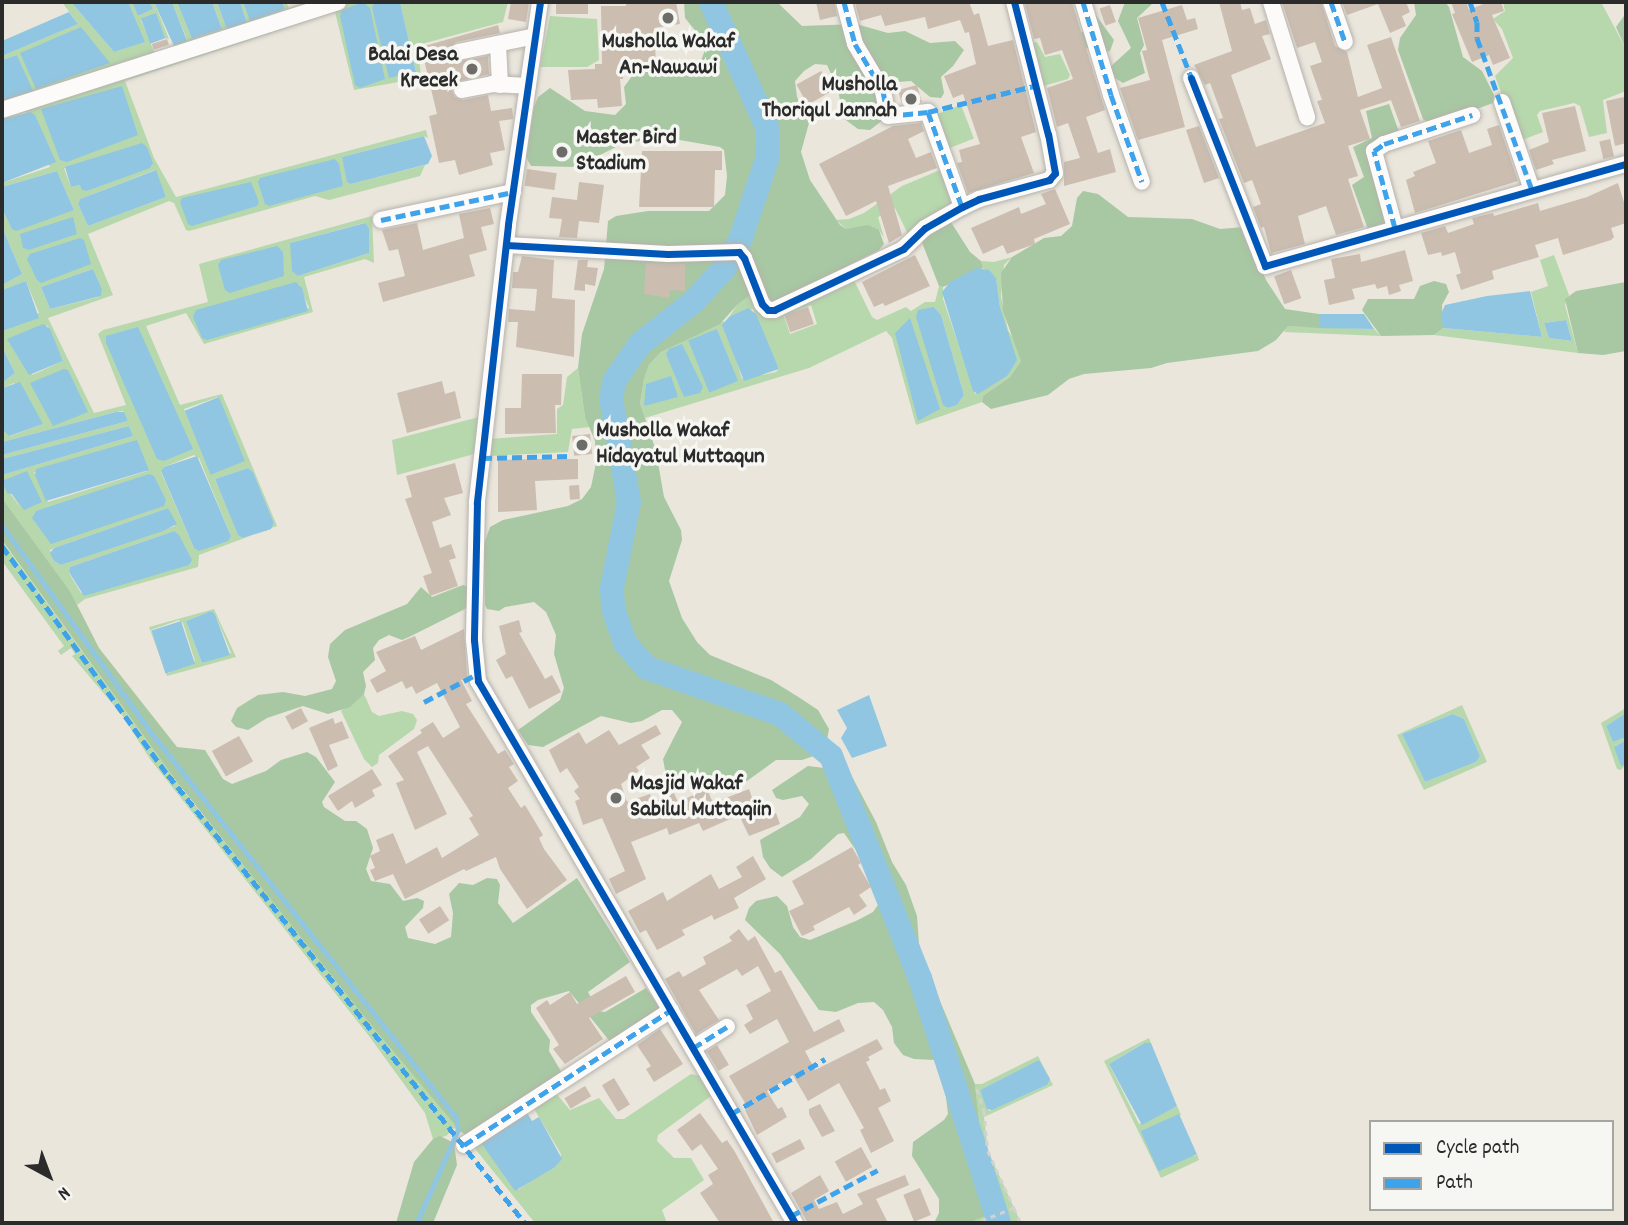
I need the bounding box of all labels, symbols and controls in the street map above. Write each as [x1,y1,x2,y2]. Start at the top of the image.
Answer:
marker: Musholla Wakaf An-Nawawi [660,10,676,26]
place label: Musholla Wakaf An-Nawawi [601,29,735,83]
place label: Balai Desa Krecek [368,42,458,96]
marker: Balai Desa Krecek [464,61,480,77]
place label: Musholla Thoriqul Jannah [762,72,897,126]
marker: Musholla Thoriqul Jannah [903,91,919,107]
place label: Master Bird Stadium [576,125,677,179]
marker: Master Bird Stadium [554,144,570,160]
place label: Musholla Wakaf Hidayatul Muttaqun [596,418,765,472]
marker: Musholla Wakaf Hidayatul Muttaqun [574,437,590,453]
place label: Masjid Wakaf Sabilul Muttaqiin [630,771,772,825]
marker: Masjid Wakaf Sabilul Muttaqiin [608,790,624,806]
legend [1369,1120,1614,1211]
text: Cycle path [1436,1134,1519,1164]
north arrow [14,1141,84,1211]
text: Path [1436,1169,1473,1199]
text: N [51,1179,76,1205]

